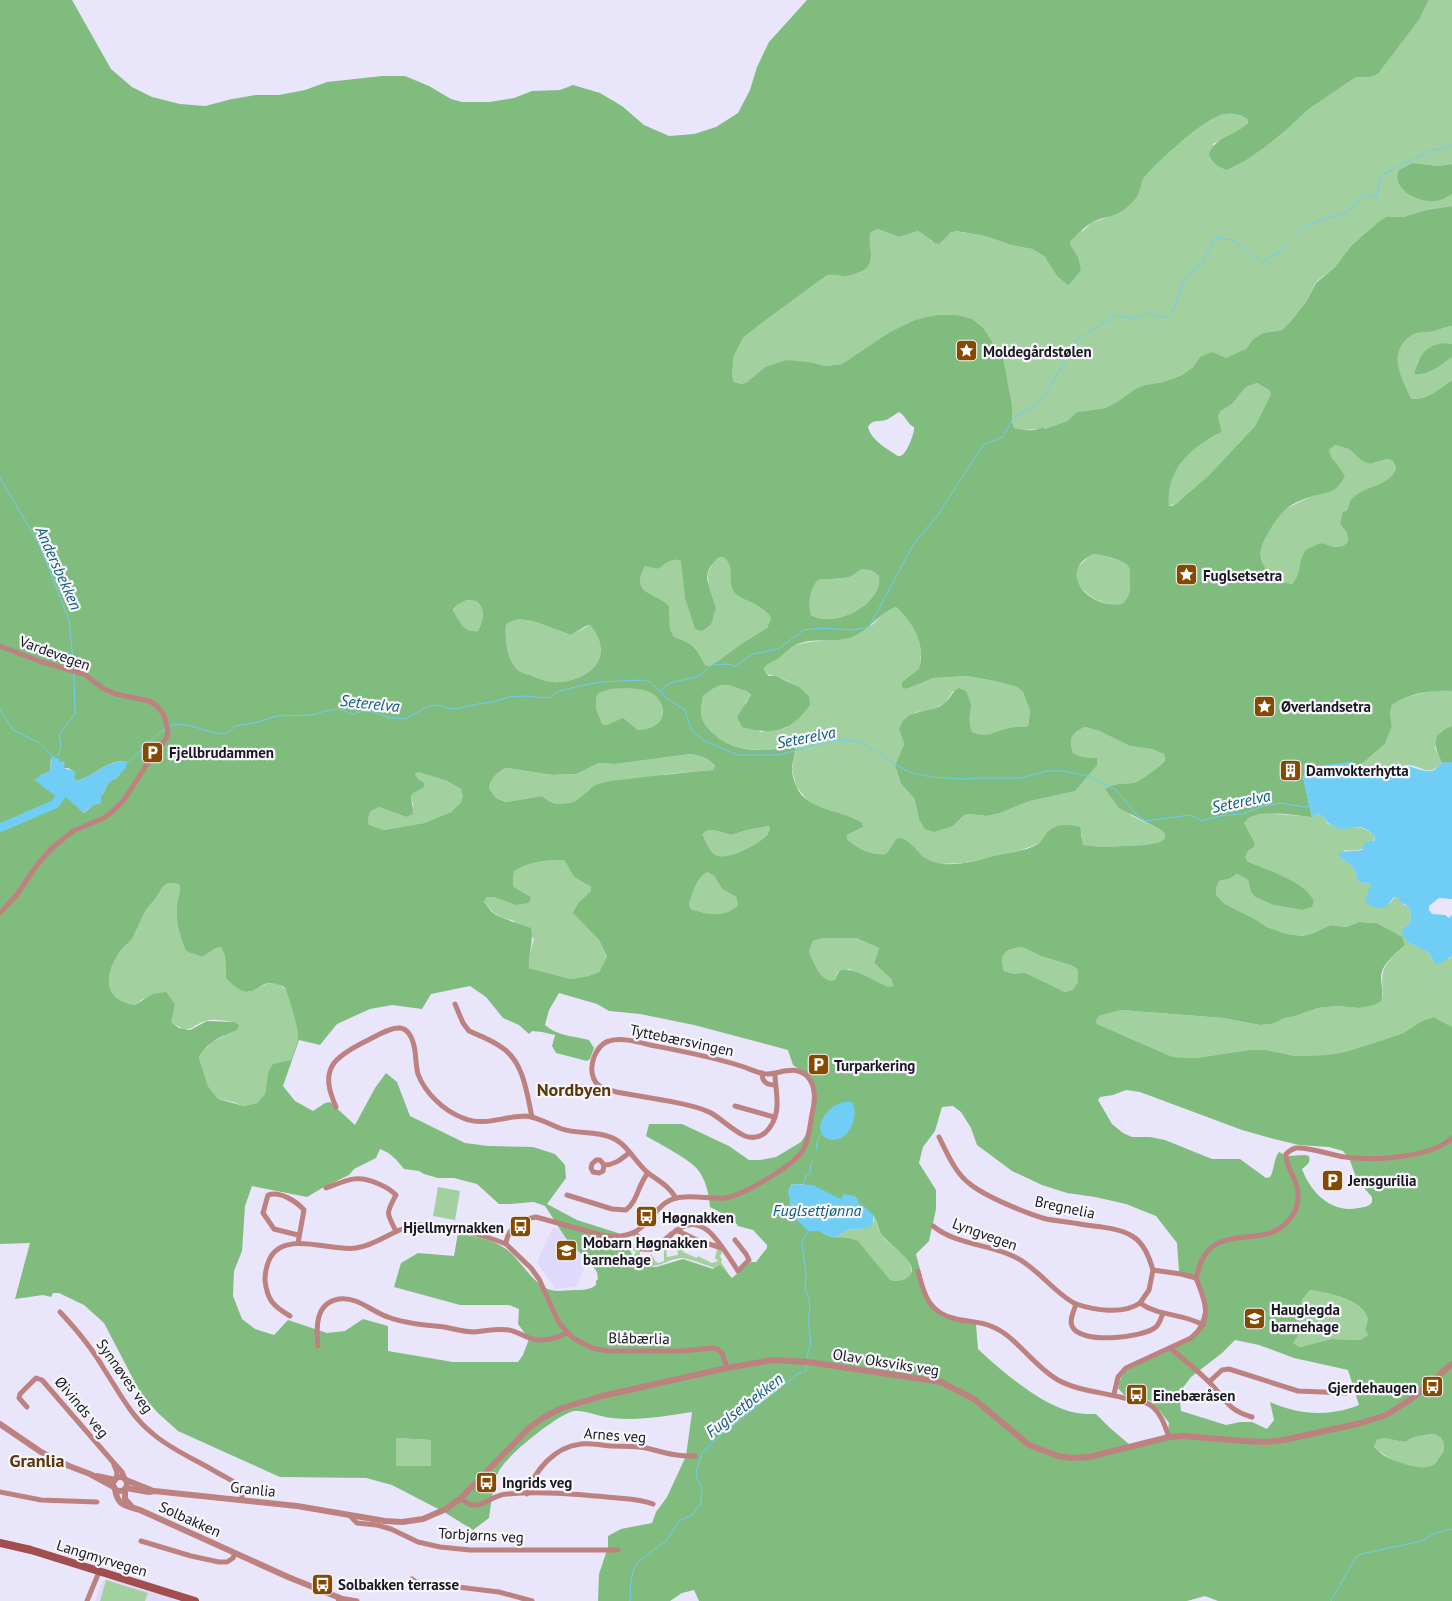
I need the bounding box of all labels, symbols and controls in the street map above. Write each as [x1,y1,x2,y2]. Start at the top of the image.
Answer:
place icon: Moldegårdstølen [955,339,979,363]
place label: Moldegårdstølen [983,342,1092,361]
water label: Andersbekken [31,522,86,613]
place icon: Fuglsetsetra [1175,563,1199,587]
place label: Fuglsetsetra [1203,566,1282,585]
street label: Vardevegen [16,631,93,675]
water label: Seterelva [339,690,401,716]
place icon: Øverlandsetra [1253,694,1277,718]
place label: Øverlandsetra [1281,697,1371,716]
water label: Seterelva [775,721,837,752]
parking icon: Fjellbrudammen [141,740,165,764]
place label: Fjellbrudammen [169,743,274,762]
building icon: Damvokterhytta [1278,758,1302,782]
place label: Damvokterhytta [1306,761,1409,780]
water label: Seterelva [1210,785,1272,817]
street label: Tyttebærsvingen [628,1020,736,1060]
parking icon: Turparkering [806,1053,830,1077]
place label: Turparkering [834,1056,915,1075]
district label: Nordbyen [537,1078,611,1101]
parking icon: Jensgurilia [1320,1168,1344,1192]
place label: Jensgurilia [1347,1171,1416,1190]
street label: Bregnelia [1033,1191,1097,1223]
water label: Fuglsettjønna [773,1200,862,1220]
bus stop icon: Høgnakken [634,1205,658,1229]
place label: Høgnakken [662,1208,734,1227]
street label: Lyngvegen [950,1213,1020,1255]
bus stop icon: Hjellmyrnakken [508,1215,532,1239]
place label: Hjellmyrnakken [403,1218,504,1237]
place label: Mobarn Høgnakken barnehage [583,1233,708,1269]
school or university icon: Mobarn Høgnakken barnehage [555,1239,579,1263]
place label: Hauglegda barnehage [1271,1300,1340,1336]
school or university icon: Hauglegda barnehage [1243,1306,1267,1330]
street label: Blåbærlia [608,1328,670,1348]
street label: Synnøves veg [92,1335,158,1417]
street label: Olav Oksviks veg [831,1344,941,1380]
water label: Fuglsetbekken [701,1369,787,1441]
street label: Øivinds veg [51,1372,113,1442]
bus stop icon: Gjerdehaugen [1421,1375,1445,1399]
place label: Gjerdehaugen [1328,1378,1417,1397]
bus stop icon: Einebæråsen [1125,1383,1149,1407]
place label: Einebæråsen [1153,1386,1235,1405]
street label: Arnes veg [583,1423,647,1447]
district label: Granlia [9,1449,65,1472]
bus stop icon: Ingrids veg [474,1470,498,1494]
place label: Ingrids veg [502,1473,572,1492]
street label: Granlia [229,1477,277,1501]
street label: Solbakken [156,1497,224,1541]
street label: Torbjørns veg [438,1523,524,1547]
street label: Langmyrvegen [54,1535,150,1581]
bus stop icon: Solbakken terrasse [310,1572,334,1596]
place label: Solbakken terrasse [338,1575,459,1594]

